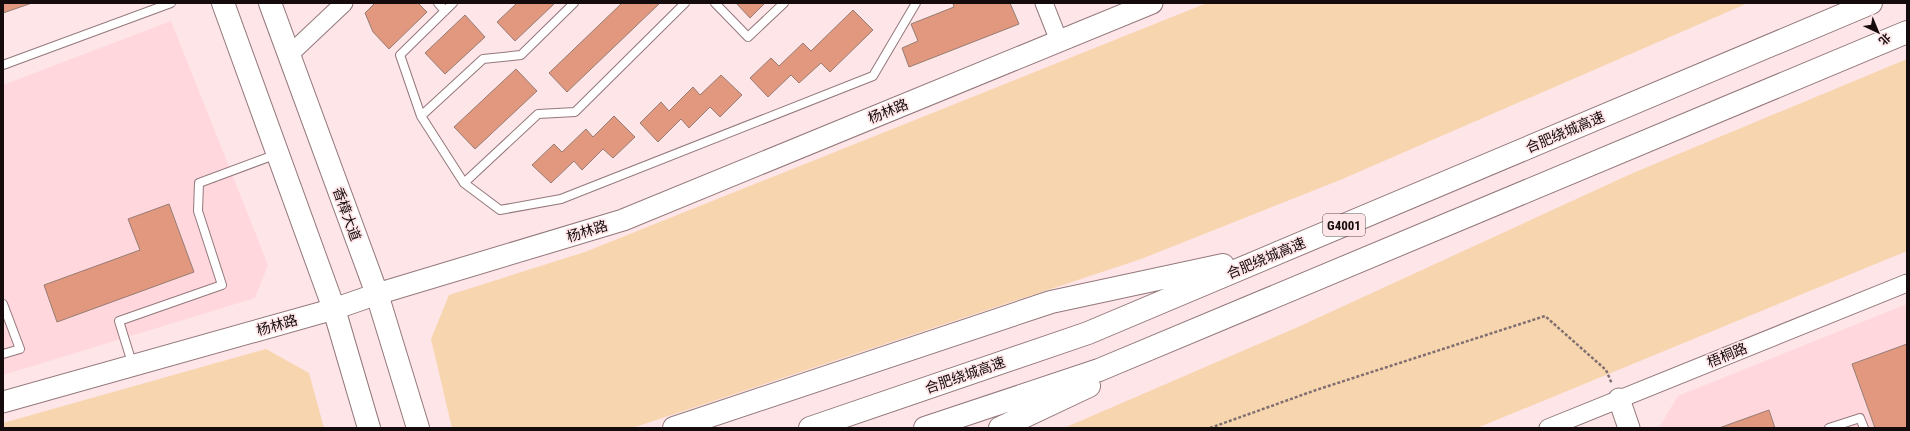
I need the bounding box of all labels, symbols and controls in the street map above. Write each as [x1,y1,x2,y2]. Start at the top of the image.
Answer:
north arrow [1858,12,1898,52]
text: 北 [1876,30,1893,47]
street label: 杨林路 [866,96,910,126]
street label: 合肥绕城高速 [1523,108,1607,156]
street label: 香樟大道 [330,185,364,243]
road number: G4001 [1323,214,1365,236]
street label: 杨林路 [565,217,609,245]
street label: 合肥绕城高速 [1224,234,1308,282]
street label: 杨林路 [255,312,299,338]
street label: 梧桐路 [1705,340,1749,370]
street label: 合肥绕城高速 [923,354,1007,396]

